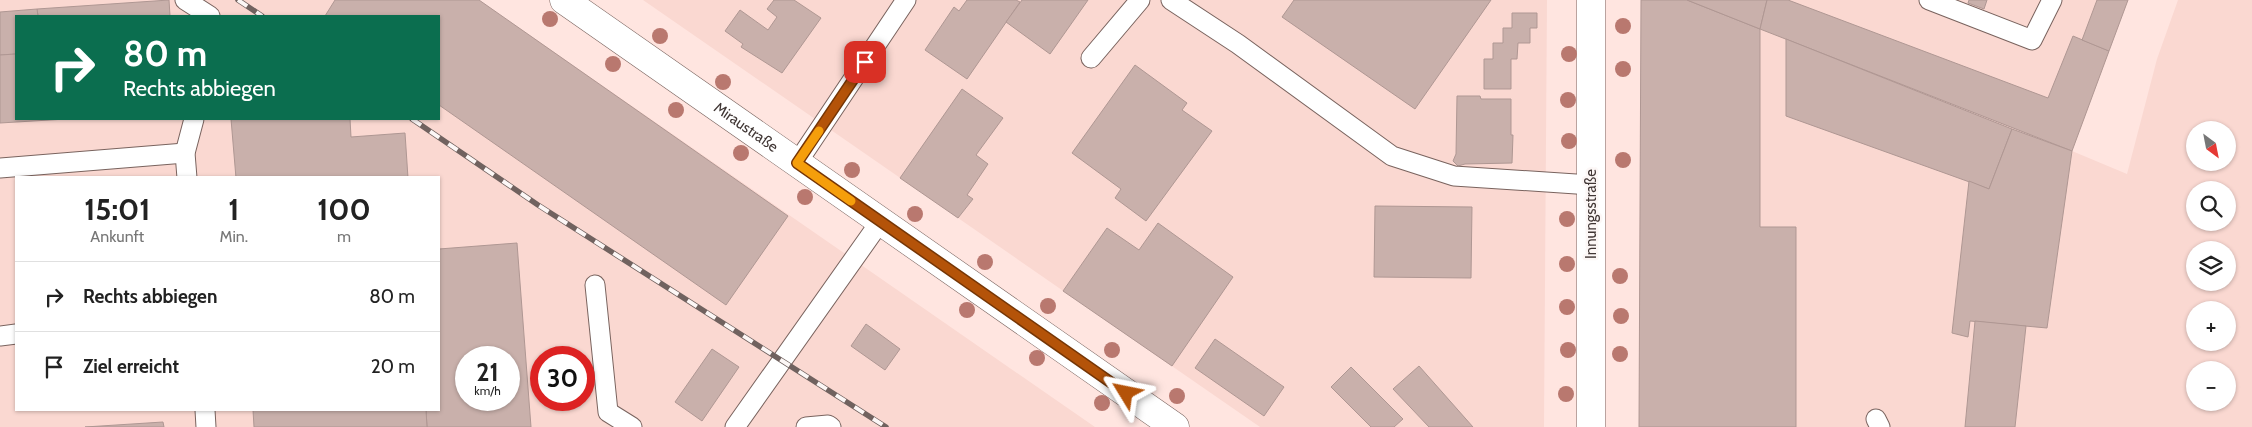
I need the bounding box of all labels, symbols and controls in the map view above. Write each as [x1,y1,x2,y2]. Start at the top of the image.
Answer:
text: 80 m [123,32,207,75]
icon: right [40,35,105,100]
pin [844,41,886,83]
icon: arrive [851,48,879,76]
text: Rechts abbiegen [123,75,276,102]
street label: Miraustraße [710,99,782,156]
north arrow [2186,121,2236,171]
map controls [2186,121,2236,411]
street label: Innungsstraße [1582,169,1600,259]
button: search [2186,181,2236,231]
text: 15:01 [84,191,150,228]
text: 1 [228,191,239,228]
text: 100 [317,191,371,228]
text: Ankunft [90,227,144,246]
text: Min. [220,227,248,246]
text: m [337,227,351,246]
button: layers [2186,241,2236,291]
icon: right [40,283,68,311]
text: Rechts abbiegen [83,285,217,308]
text: 80 m [369,285,415,308]
button: + [2186,301,2236,351]
speed limit sign: 30 [530,346,595,411]
icon: arrive [40,353,68,381]
text: Ziel erreicht [83,355,179,378]
text: 20 m [371,355,415,378]
text: 21 [476,357,499,387]
button: − [2186,361,2236,411]
position arrow [1099,366,1151,418]
text: km/h [474,383,501,398]

